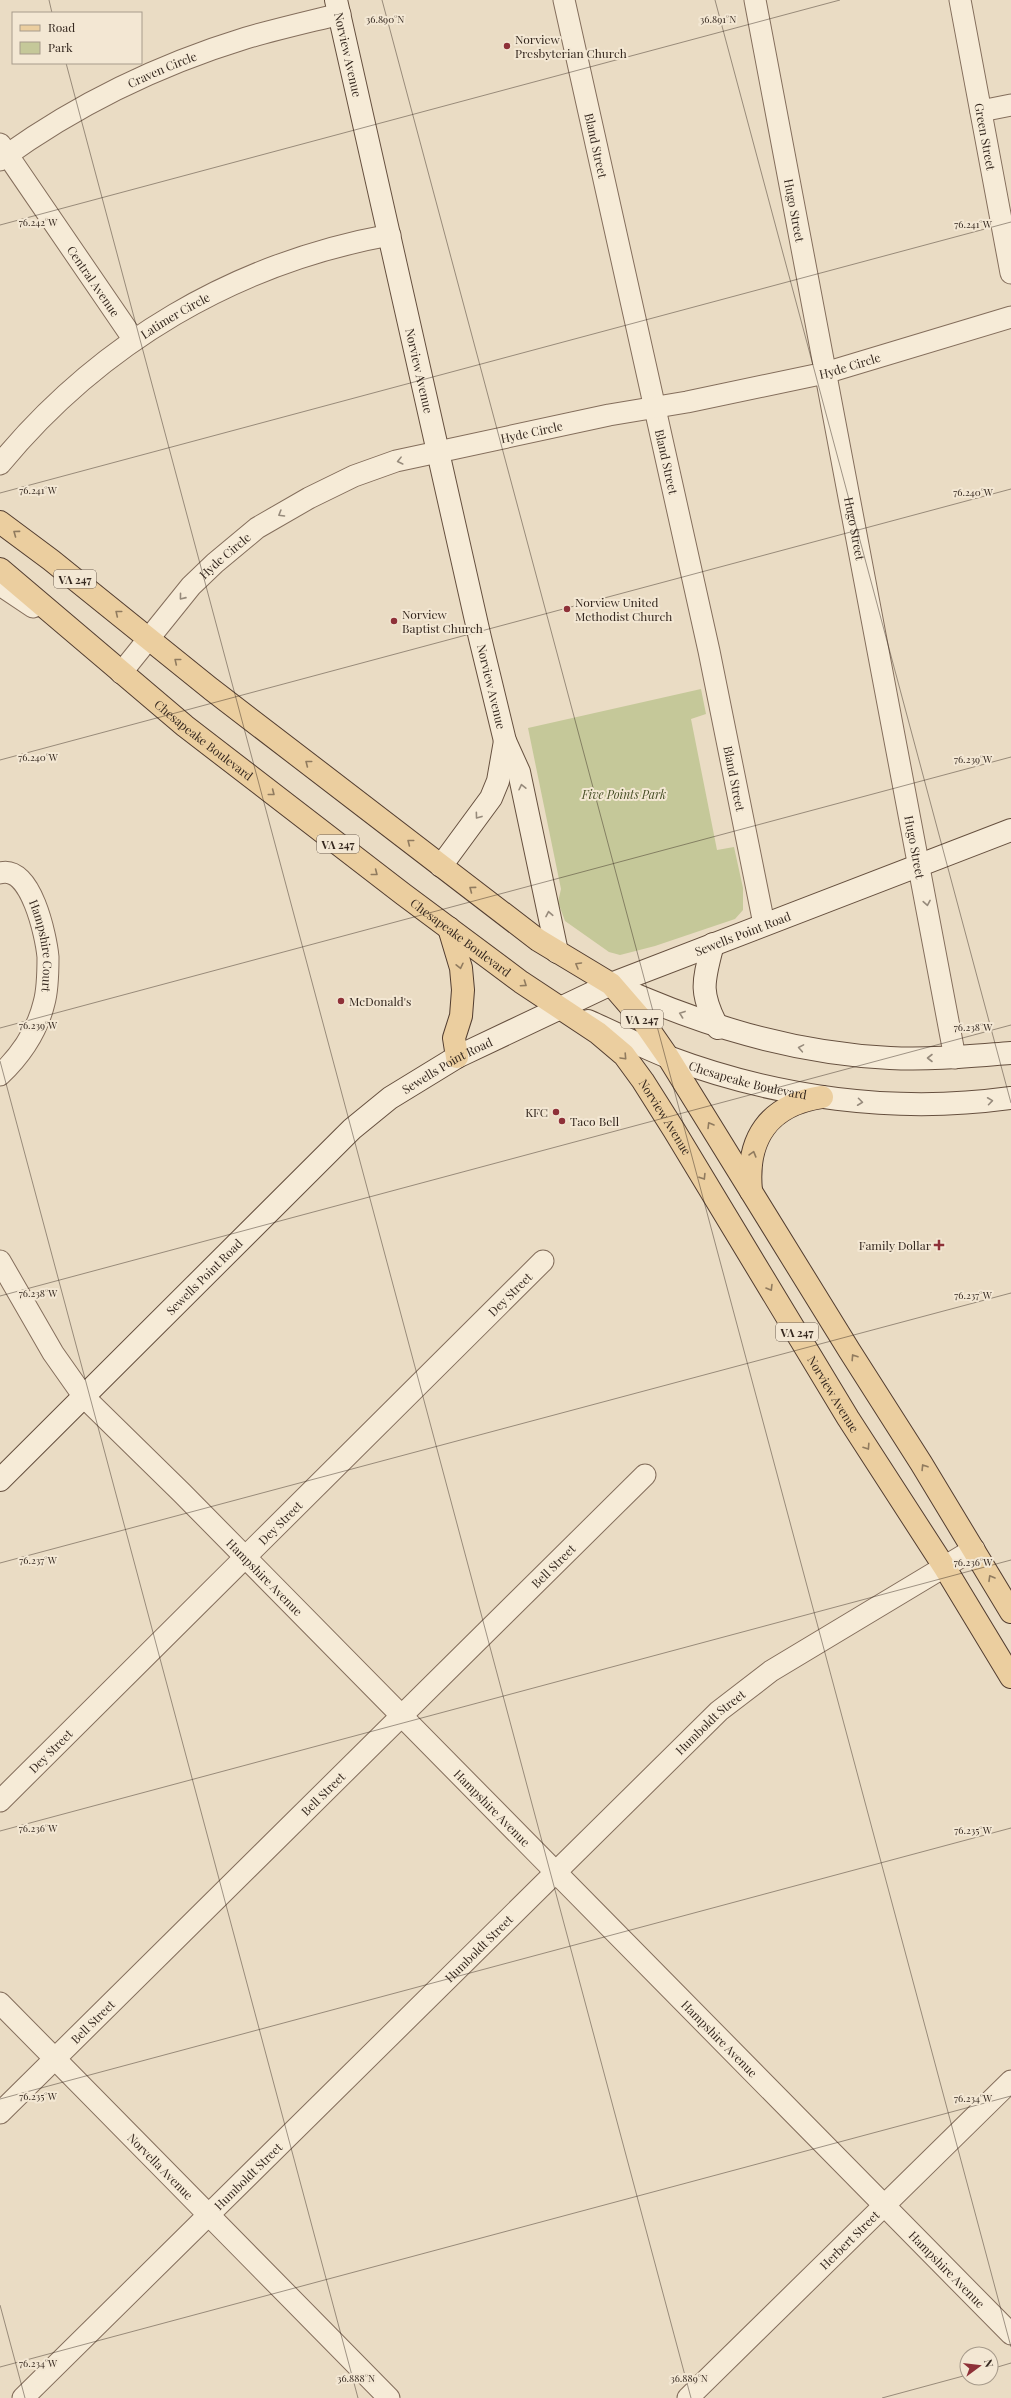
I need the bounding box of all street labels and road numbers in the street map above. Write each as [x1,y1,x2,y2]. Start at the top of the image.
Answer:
street label: Norview Avenue [331,11,366,99]
street label: Craven Circle [125,48,199,91]
street label: Green Street [971,102,1000,172]
street label: Bland Street [581,111,612,180]
street label: Hugo Street [781,177,809,244]
street label: Central Avenue [64,242,124,320]
street label: Latimer Circle [137,289,212,342]
street label: Norview Avenue [402,327,437,415]
street label: Hyde Circle [818,349,882,382]
street label: Hyde Circle [499,417,564,446]
street label: Bland Street [652,428,682,496]
street label: Hugo Street [841,496,869,562]
street label: Hyde Circle [195,529,254,582]
road number: VA 247 [54,570,96,588]
street label: Norview Avenue [474,642,510,731]
street label: Chesapeake Boulevard [151,696,256,784]
street label: Bland Street [720,744,749,813]
street label: Hugo Street [901,814,929,881]
road number: VA 247 [317,835,359,853]
street label: Chesapeake Boulevard [407,894,514,980]
street label: Hampshire Court [26,897,56,994]
street label: Sewells Point Road [692,908,793,959]
road number: VA 247 [621,1010,663,1028]
street label: Sewells Point Road [399,1033,495,1097]
street label: Chesapeake Boulevard [687,1057,808,1102]
street label: Norview Avenue [636,1076,695,1158]
street label: Sewells Point Road [162,1235,246,1318]
street label: Dey Street [484,1268,536,1319]
road number: VA 247 [776,1323,818,1341]
street label: Norview Avenue [804,1353,863,1435]
street label: Dey Street [255,1497,306,1548]
street label: Hampshire Avenue [223,1535,306,1619]
street label: Bell Street [528,1540,579,1591]
street label: Humboldt Street [672,1685,749,1758]
street label: Dey Street [25,1725,76,1776]
street label: Hampshire Avenue [451,1766,534,1850]
street label: Bell Street [297,1768,349,1819]
street label: Humboldt Street [441,1911,516,1986]
street label: Bell Street [67,1996,118,2047]
street label: Hampshire Avenue [678,1996,761,2080]
street label: Norvella Avenue [124,2130,197,2203]
street label: Humboldt Street [210,2138,286,2213]
street label: Herbert Street [816,2206,883,2273]
street label: Hampshire Avenue [906,2227,989,2311]

